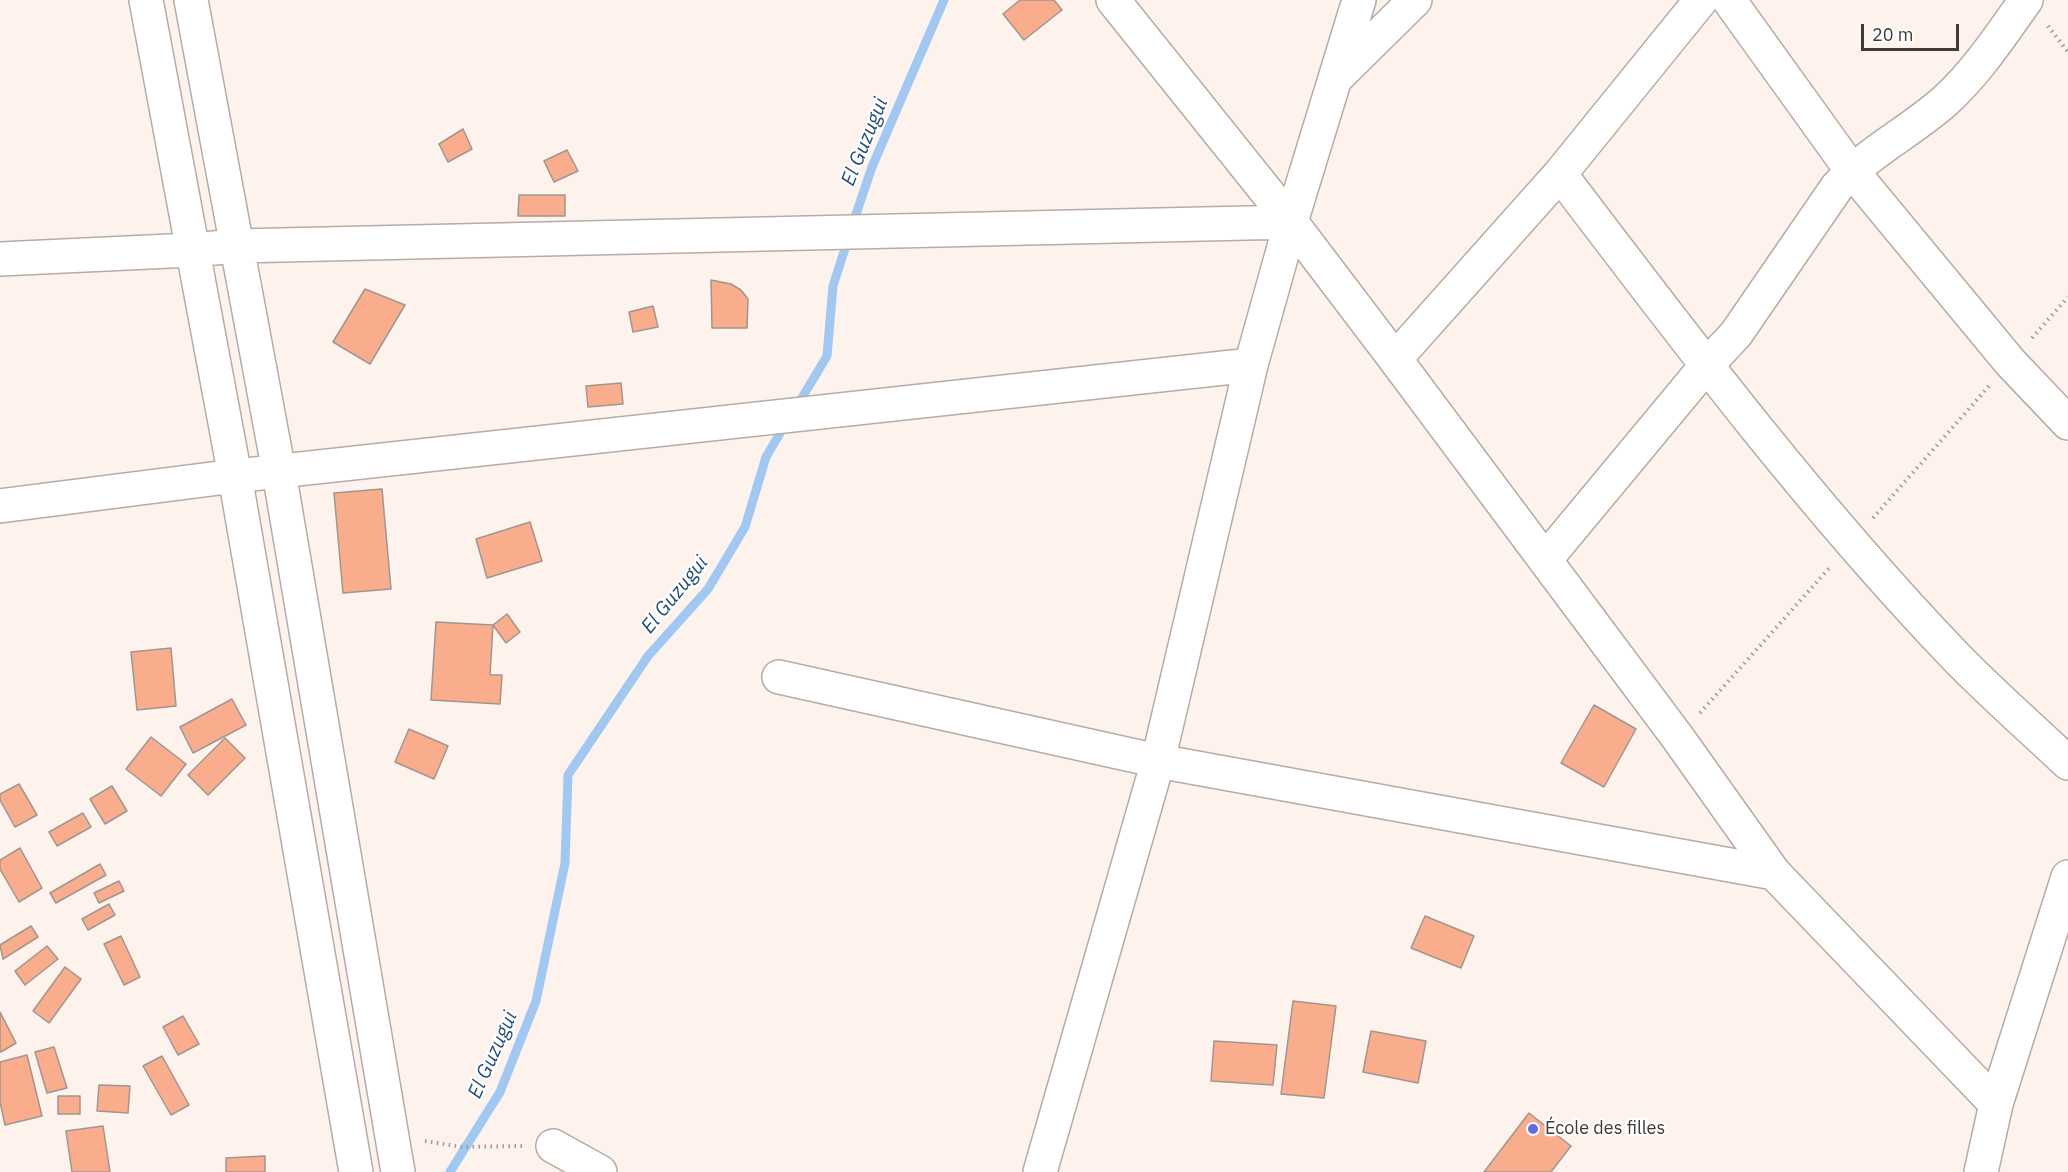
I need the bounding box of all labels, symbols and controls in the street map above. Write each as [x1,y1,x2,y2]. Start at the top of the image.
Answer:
scale bar [1864,12,1962,50]
text: 20 m [1872,23,1914,46]
water label: El Guzugui [837,95,893,189]
water label: El Guzugui [637,551,713,639]
water label: El Guzugui [463,1008,523,1102]
place label: École des filles [1545,1118,1665,1140]
marker: École des filles [1526,1122,1540,1136]

